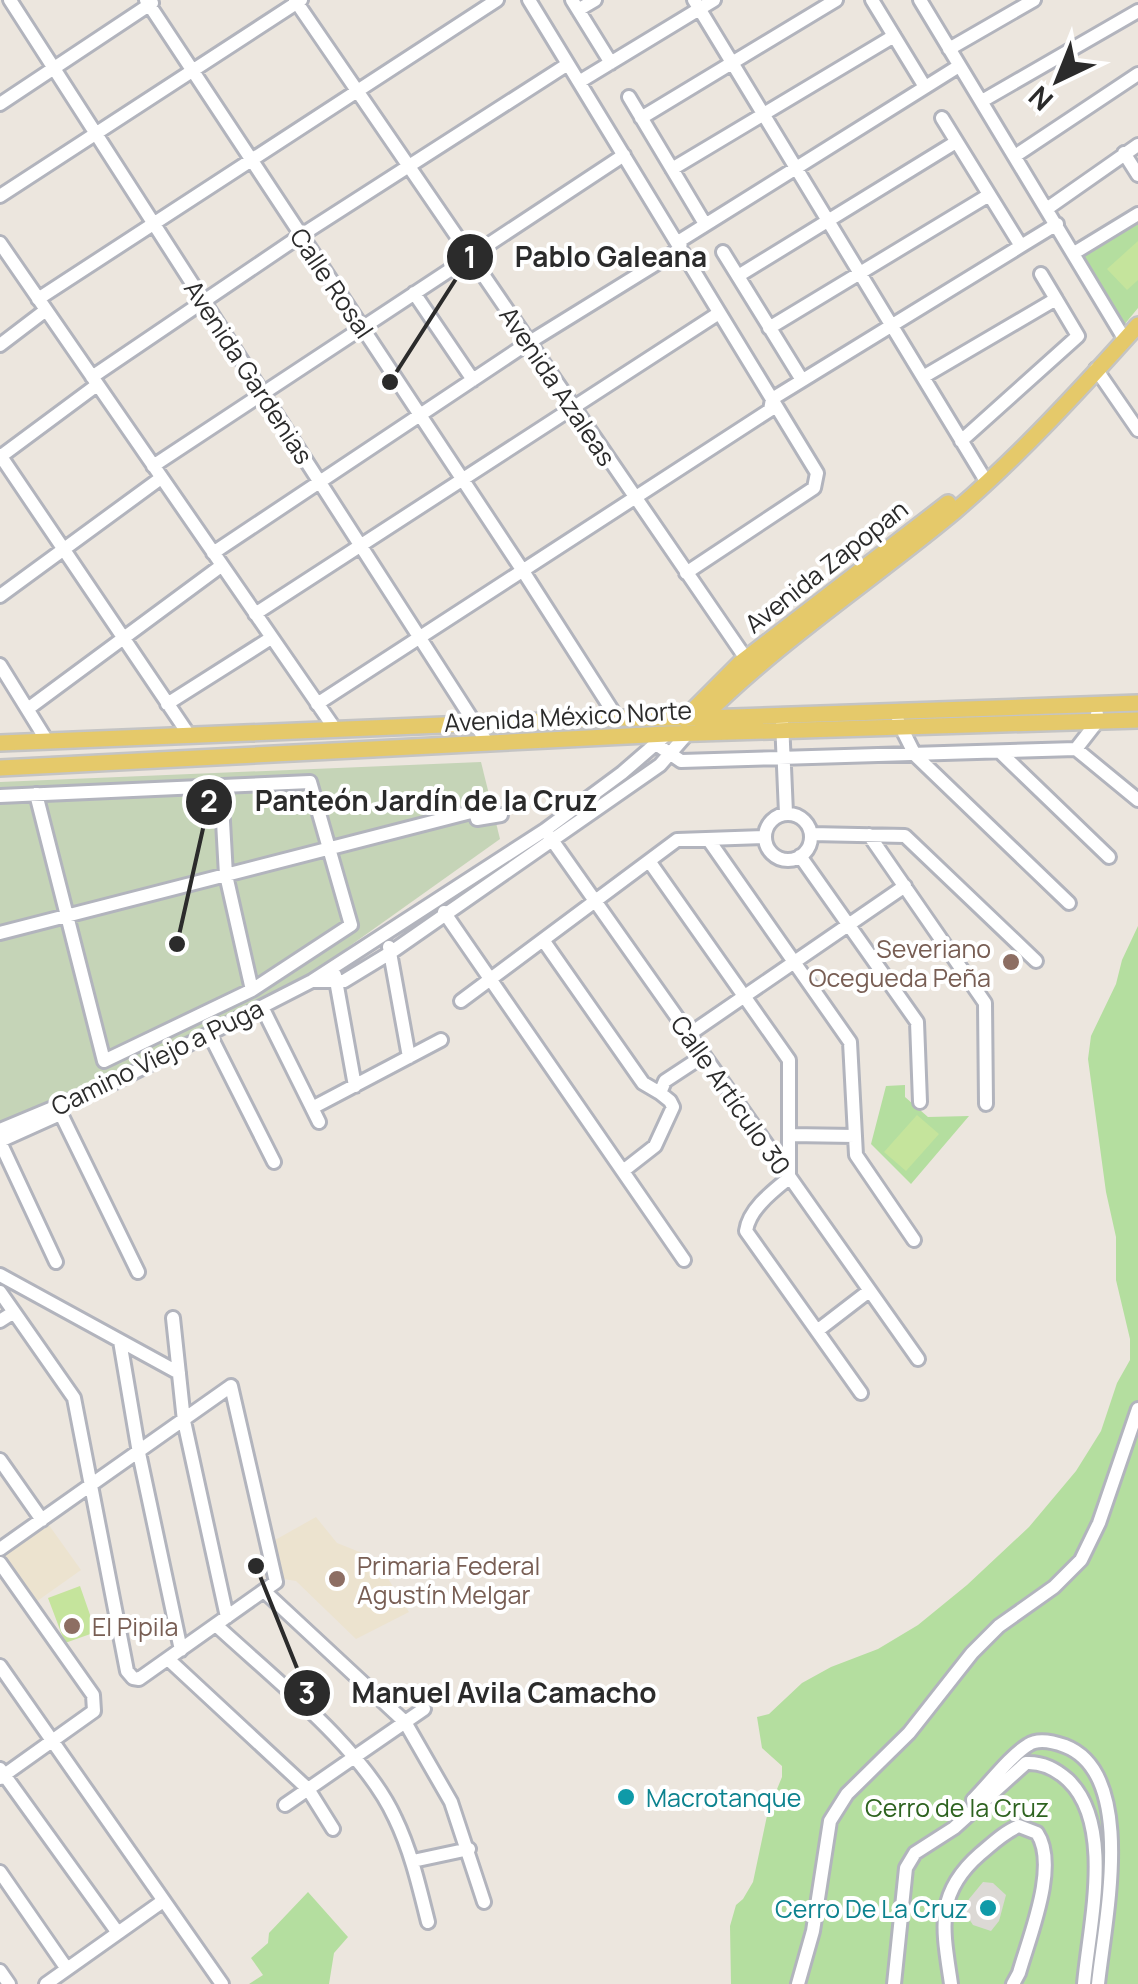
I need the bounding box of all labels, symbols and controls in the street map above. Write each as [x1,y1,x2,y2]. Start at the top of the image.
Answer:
north arrow [1008,30,1108,130]
text: N [1020,78,1061,120]
street label: Calle Rosal [282,221,382,345]
callout: Pablo Galeana [445,228,727,286]
text: 1 [463,236,477,277]
text: Pablo Galeana [515,237,707,275]
street label: Avenida Gardenias [176,273,322,471]
street label: Avenida Azaleas [492,299,624,473]
street label: Avenida Zapopan [737,491,915,641]
street label: Avenida México Norte [443,692,693,740]
callout: Panteón Jardín de la Cruz [184,773,617,831]
text: 2 [200,780,218,821]
text: Panteón Jardín de la Cruz [255,781,597,819]
place label: Severiano Ocegueda Peña [809,931,991,995]
marker: Severiano Ocegueda Peña [1000,951,1022,973]
street label: Camino Viejo a Puga [45,990,269,1124]
street label: Calle Artículo 30 [663,1008,799,1182]
place label: Primaria Federal Agustín Melgar [357,1548,540,1612]
marker: Primaria Federal Agustín Melgar [326,1568,348,1590]
place label: El Pipila [92,1609,178,1644]
marker: El Pipila [61,1615,83,1637]
callout: Manuel Avila Camacho [282,1664,677,1722]
text: 3 [298,1672,316,1713]
text: Manuel Avila Camacho [351,1673,657,1711]
place label: Macrotanque [646,1780,801,1815]
marker: Macrotanque [615,1786,637,1808]
park label: Cerro de la Cruz [865,1790,1049,1825]
place label: Cerro De La Cruz [775,1891,968,1926]
marker: Cerro De La Cruz [977,1897,999,1919]

